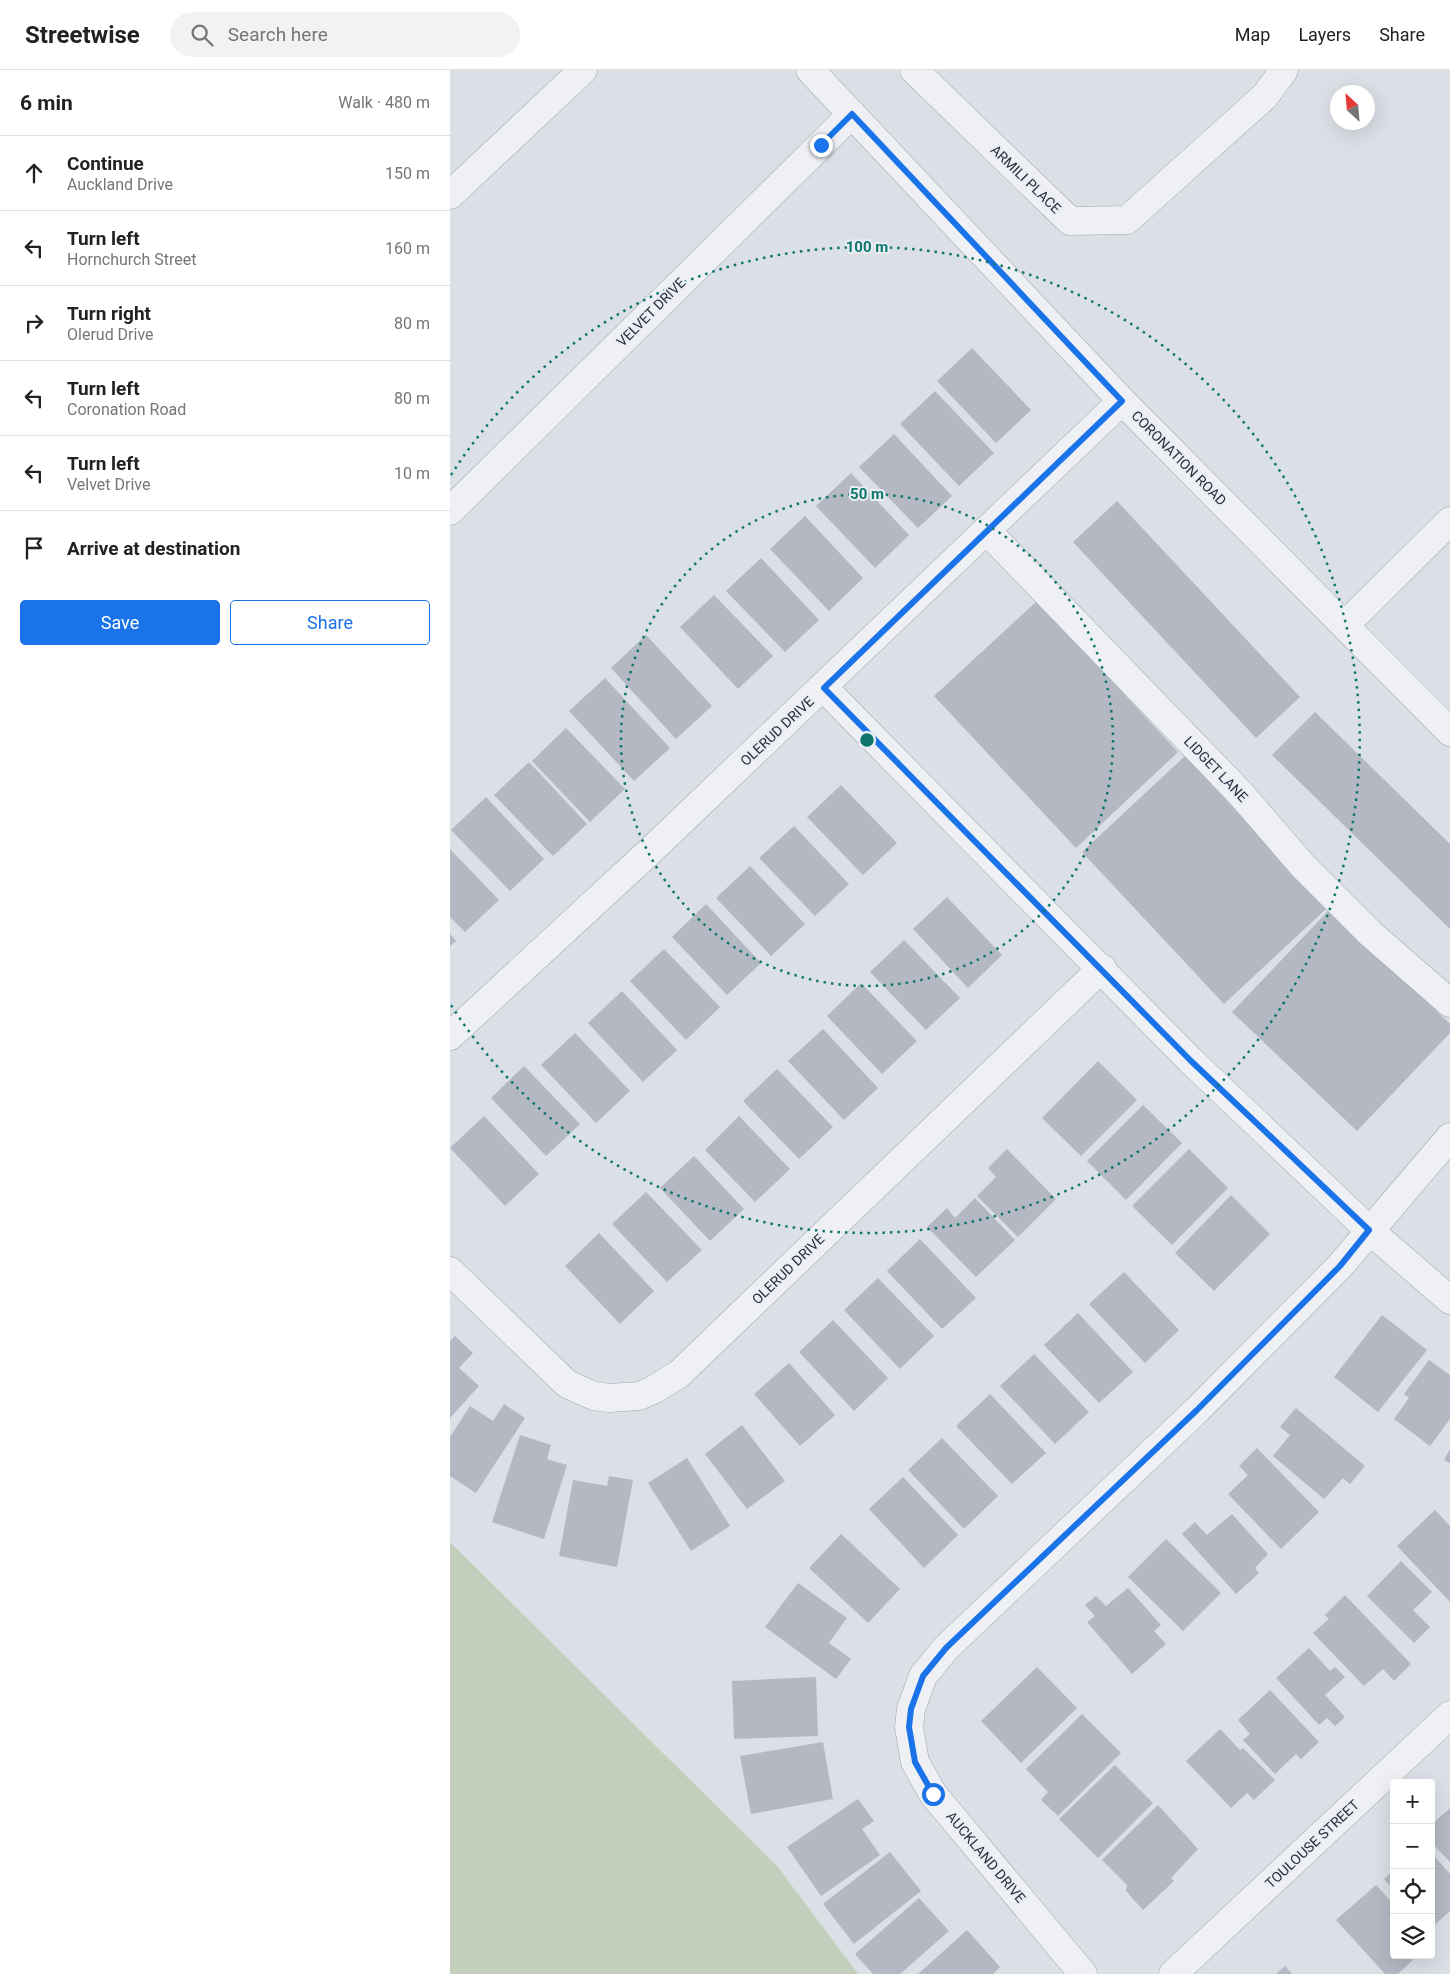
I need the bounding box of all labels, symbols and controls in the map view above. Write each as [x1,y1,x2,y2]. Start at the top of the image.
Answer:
search box [170,12,520,57]
text: Streetwise [25,21,140,49]
icon: search [188,21,216,49]
text: Search here [228,23,328,46]
text: Map [1235,24,1270,45]
text: Layers [1298,24,1351,45]
text: Share [1379,24,1425,45]
north arrow [1330,85,1375,130]
text: 6 min [20,91,73,115]
text: Walk · 480 m [338,93,430,112]
route end [810,134,833,157]
street label: ARMILI PLACE [988,142,1064,216]
text: Continue [67,152,144,175]
icon: ahead [20,159,48,187]
text: 150 m [385,164,430,183]
text: Auckland Drive [67,175,173,194]
text: Turn left [67,227,140,250]
icon: left [20,234,48,262]
text: 100 m [846,238,888,256]
text: 160 m [385,239,430,258]
text: Hornchurch Street [67,250,196,269]
street label: VELVET DRIVE [613,274,689,350]
text: Turn right [67,302,151,325]
icon: right [20,309,48,337]
text: 80 m [394,314,430,333]
text: Olerud Drive [67,325,154,344]
text: Turn left [67,377,140,400]
icon: left [20,384,48,412]
text: 80 m [394,389,430,408]
text: Coronation Road [67,400,186,419]
street label: CORONATION ROAD [1128,407,1230,509]
text: Turn left [67,452,140,475]
icon: left [20,459,48,487]
text: 10 m [394,464,430,483]
text: Velvet Drive [67,475,151,494]
text: 50 m [850,485,884,503]
icon: arrive [20,534,48,562]
text: Arrive at destination [67,537,240,560]
button: Save [20,600,220,645]
button: Share [230,600,430,645]
street label: OLERUD DRIVE [737,693,817,769]
centre of rings [858,731,876,749]
street label: LIDGET LANE [1181,733,1251,805]
street label: OLERUD DRIVE [749,1231,827,1307]
map controls [1390,1779,1435,1959]
button: + [1390,1779,1435,1824]
route start [922,1783,945,1806]
street label: TOULOUSE STREET [1262,1796,1363,1891]
street label: AUCKLAND DRIVE [943,1808,1029,1906]
button: − [1390,1824,1435,1869]
button: locate [1390,1869,1435,1914]
button: layers [1390,1914,1435,1959]

